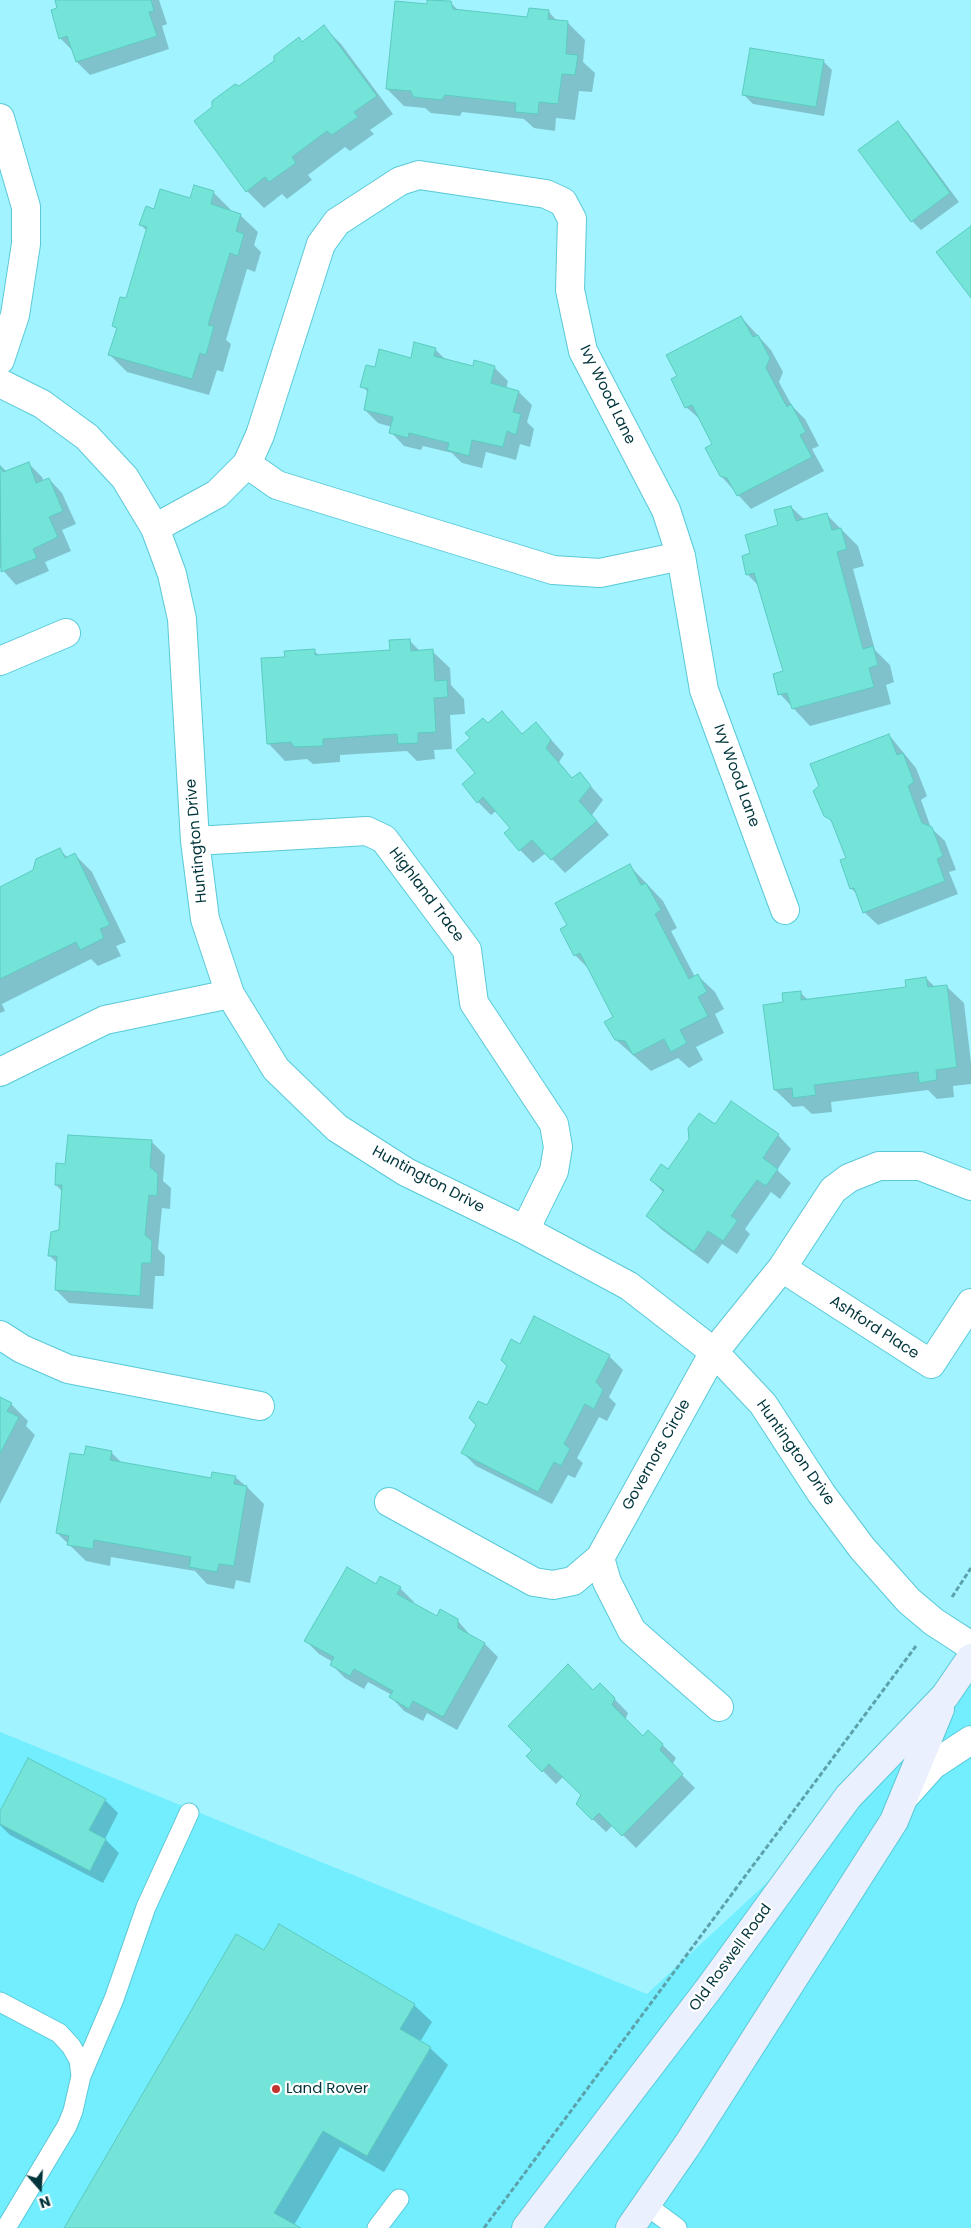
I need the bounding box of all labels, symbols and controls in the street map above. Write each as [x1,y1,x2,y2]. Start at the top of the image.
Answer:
street label: Ivy Wood Lane [575,342,639,448]
street label: Ivy Wood Lane [709,722,763,830]
street label: Huntington Drive [183,778,211,904]
street label: Highland Trace [385,844,467,946]
street label: Huntington Drive [369,1143,487,1217]
street label: Ashford Place [826,1292,922,1364]
street label: Governors Circle [619,1396,695,1514]
street label: Huntington Drive [752,1397,838,1509]
street label: Old Roswell Road [686,1901,776,2015]
place label: Land Rover [286,2080,368,2098]
marker: Land Rover [270,2083,282,2095]
north arrow [15,2163,65,2213]
text: N [37,2191,53,2213]

